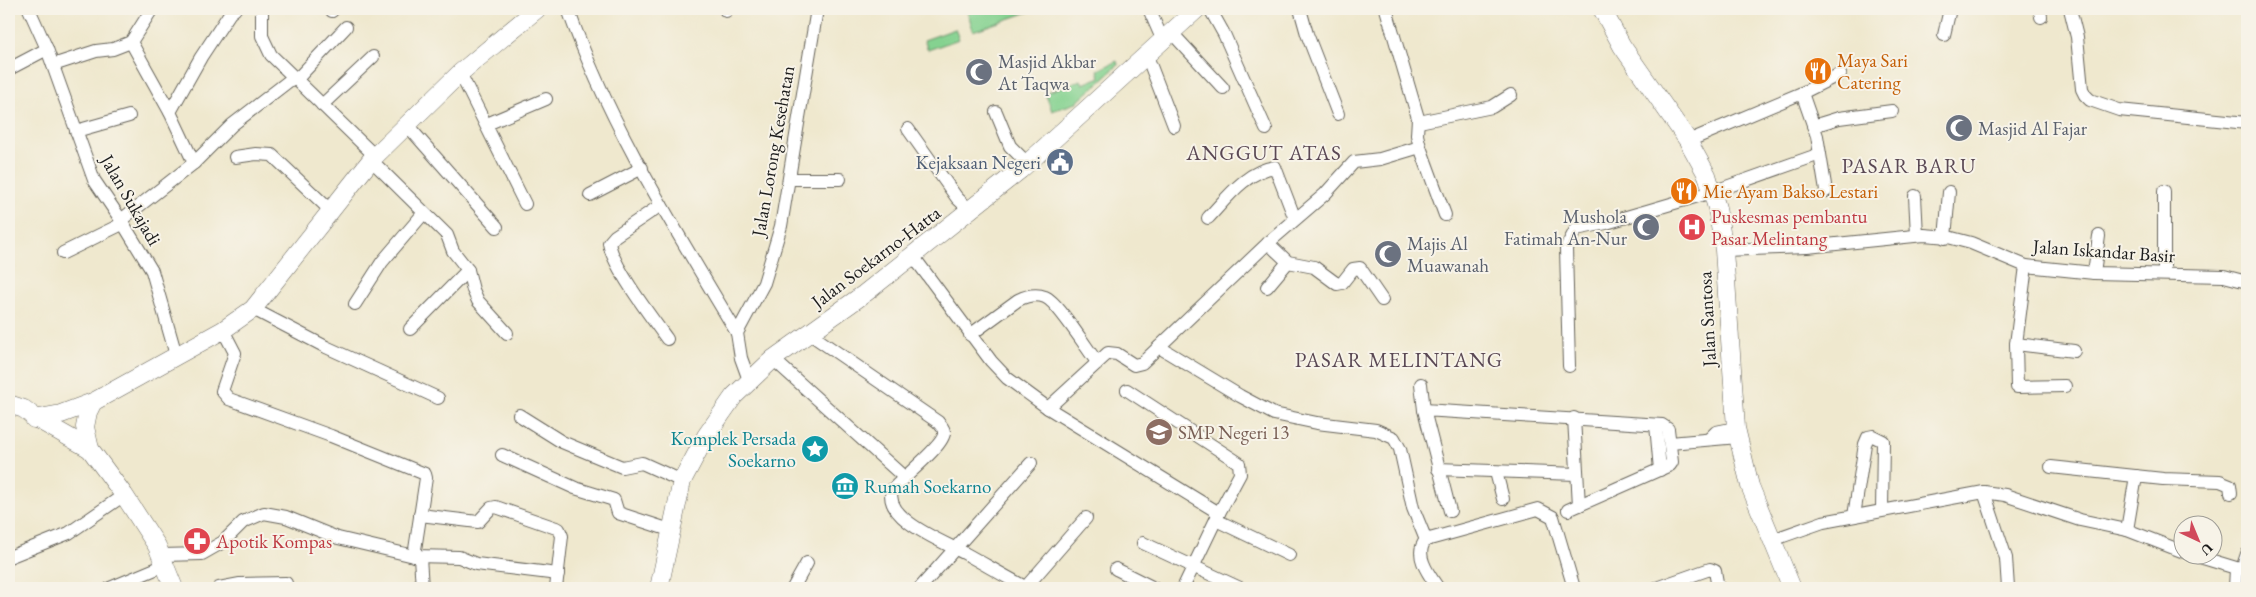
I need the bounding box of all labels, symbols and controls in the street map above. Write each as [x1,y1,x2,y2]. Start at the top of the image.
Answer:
place label: Maya Sari Catering [1837,48,1908,95]
place label: Masjid Akbar At Taqwa [997,49,1097,96]
restaurant icon: Maya Sari Catering [1803,56,1833,86]
mosque icon: Masjid Akbar At Taqwa [964,57,994,87]
street label: Jalan Lorong Kesehatan [745,64,800,240]
mosque icon: Masjid Al Fajar [1944,113,1974,143]
place label: Masjid Al Fajar [1978,116,2088,141]
district label: ANGGUT ATAS [1185,139,1342,166]
public building icon: Kejaksaan Negeri [1045,147,1075,177]
street label: Jalan Sukajadi [94,148,167,250]
place label: Kejaksaan Negeri [916,150,1041,175]
district label: PASAR BARU [1841,152,1977,179]
restaurant icon: Mie Ayam Bakso Lestari [1669,176,1699,206]
place label: Mie Ayam Bakso Lestari [1703,179,1879,204]
street label: Jalan Soekarno-Hatta [805,200,946,315]
place label: Mushola Fatimah An-Nur [1504,204,1628,251]
place label: Puskesmas pembantu Pasar Melintang [1711,204,1867,251]
mosque icon: Mushola Fatimah An-Nur [1631,212,1661,242]
hospital icon: Puskesmas pembantu Pasar Melintang [1677,212,1707,242]
place label: Majis Al Muawanah [1407,231,1489,278]
street label: Jalan Iskandar Basir [2030,233,2177,268]
mosque icon: Majis Al Muawanah [1373,239,1403,269]
street label: Jalan Santosa [1692,270,1722,369]
district label: PASAR MELINTANG [1295,346,1503,373]
school or university icon: SMP Negeri 13 [1144,417,1174,447]
place label: SMP Negeri 13 [1178,420,1289,445]
place label: Komplek Persada Soekarno [670,426,796,473]
place icon: Komplek Persada Soekarno [800,434,830,464]
museum icon: Rumah Soekarno [830,471,860,501]
place label: Rumah Soekarno [864,474,991,499]
north arrow [2174,514,2224,564]
pharmacy icon: Apotik Kompas [182,526,212,556]
place label: Apotik Kompas [215,529,332,554]
text: U [2197,539,2217,560]

